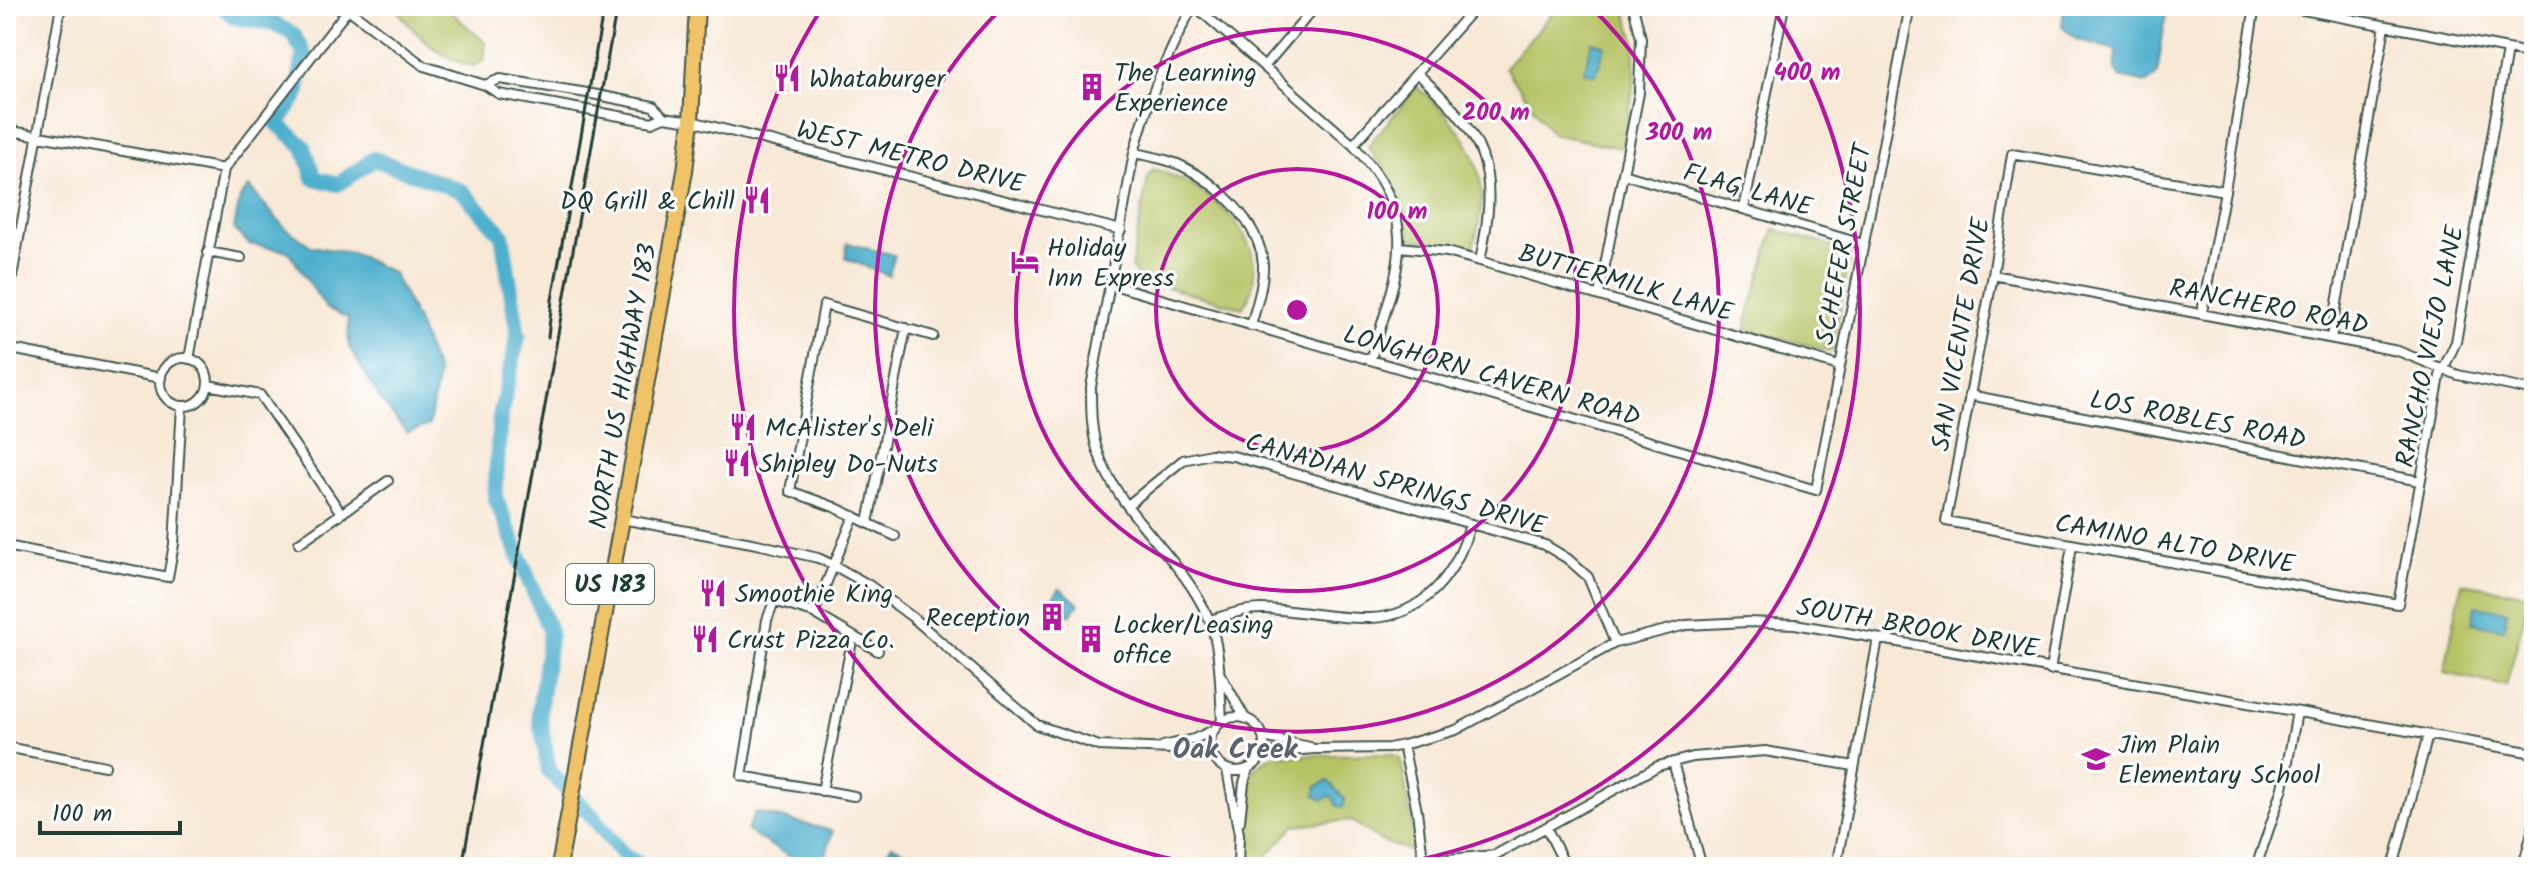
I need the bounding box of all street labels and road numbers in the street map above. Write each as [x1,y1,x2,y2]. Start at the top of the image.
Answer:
street label: WEST METRO DRIVE [792,109,1030,207]
street label: SCHEFER STREET [1805,138,1885,348]
street label: FLAG LANE [1678,152,1818,230]
street label: SAN VICENTE DRIVE [1921,213,2003,454]
street label: RANCHO VIEJO LANE [2385,221,2477,471]
street label: BUTTERMILK LANE [1513,233,1739,335]
street label: NORTH US HIGHWAY 183 [578,240,670,532]
street label: RANCHERO ROAD [2165,268,2372,348]
street label: LONGHORN CAVERN ROAD [1338,314,1645,439]
street label: LOS ROBLES ROAD [2086,379,2309,463]
street label: CANADIAN SPRINGS DRIVE [1240,422,1552,548]
street label: CAMINO ALTO DRIVE [2051,503,2299,587]
road number: US 183 [566,564,654,604]
street label: SOUTH BROOK DRIVE [1793,587,2043,671]

